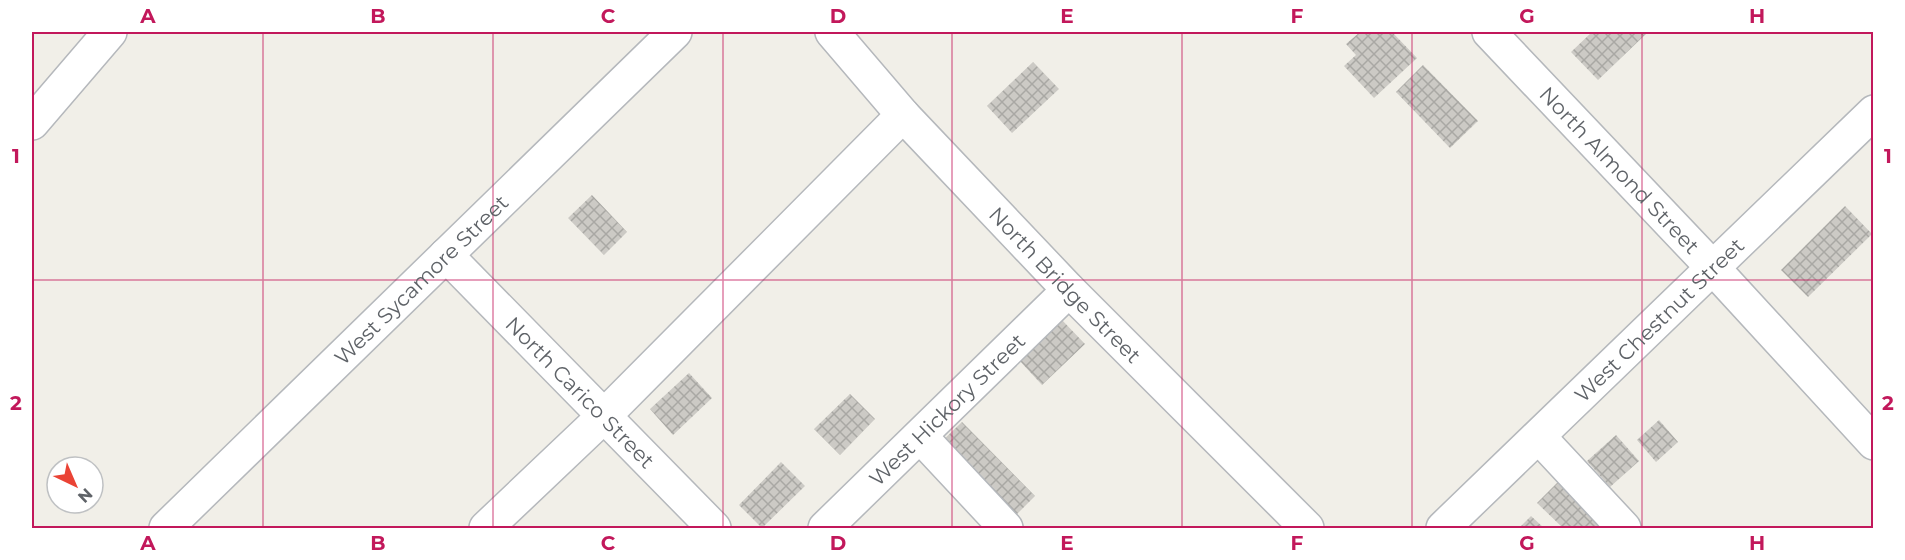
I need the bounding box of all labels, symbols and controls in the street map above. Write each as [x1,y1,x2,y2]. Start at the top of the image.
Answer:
text: A [139,4,156,28]
text: B [370,4,386,28]
text: C [601,4,616,28]
text: D [830,4,846,28]
text: E [1060,4,1074,28]
text: F [1291,4,1304,28]
text: G [1519,4,1535,28]
text: H [1749,4,1765,28]
street label: North Almond Street [1535,81,1705,259]
text: 1 [12,144,20,168]
text: 1 [1884,144,1892,168]
street label: West Sycamore Street [329,189,513,370]
street label: North Bridge Street [984,202,1147,368]
street label: West Chestnut Street [1569,232,1749,407]
street label: North Carico Street [501,311,660,473]
street label: West Hickory Street [864,328,1030,491]
text: 2 [10,391,22,415]
text: 2 [1882,391,1894,415]
north arrow [45,455,105,515]
text: N [74,484,96,507]
text: A [139,531,156,555]
text: B [370,531,386,555]
text: C [601,531,616,555]
text: D [830,531,846,555]
text: E [1060,531,1074,555]
text: F [1291,531,1304,555]
text: G [1519,531,1535,555]
text: H [1749,531,1765,555]

